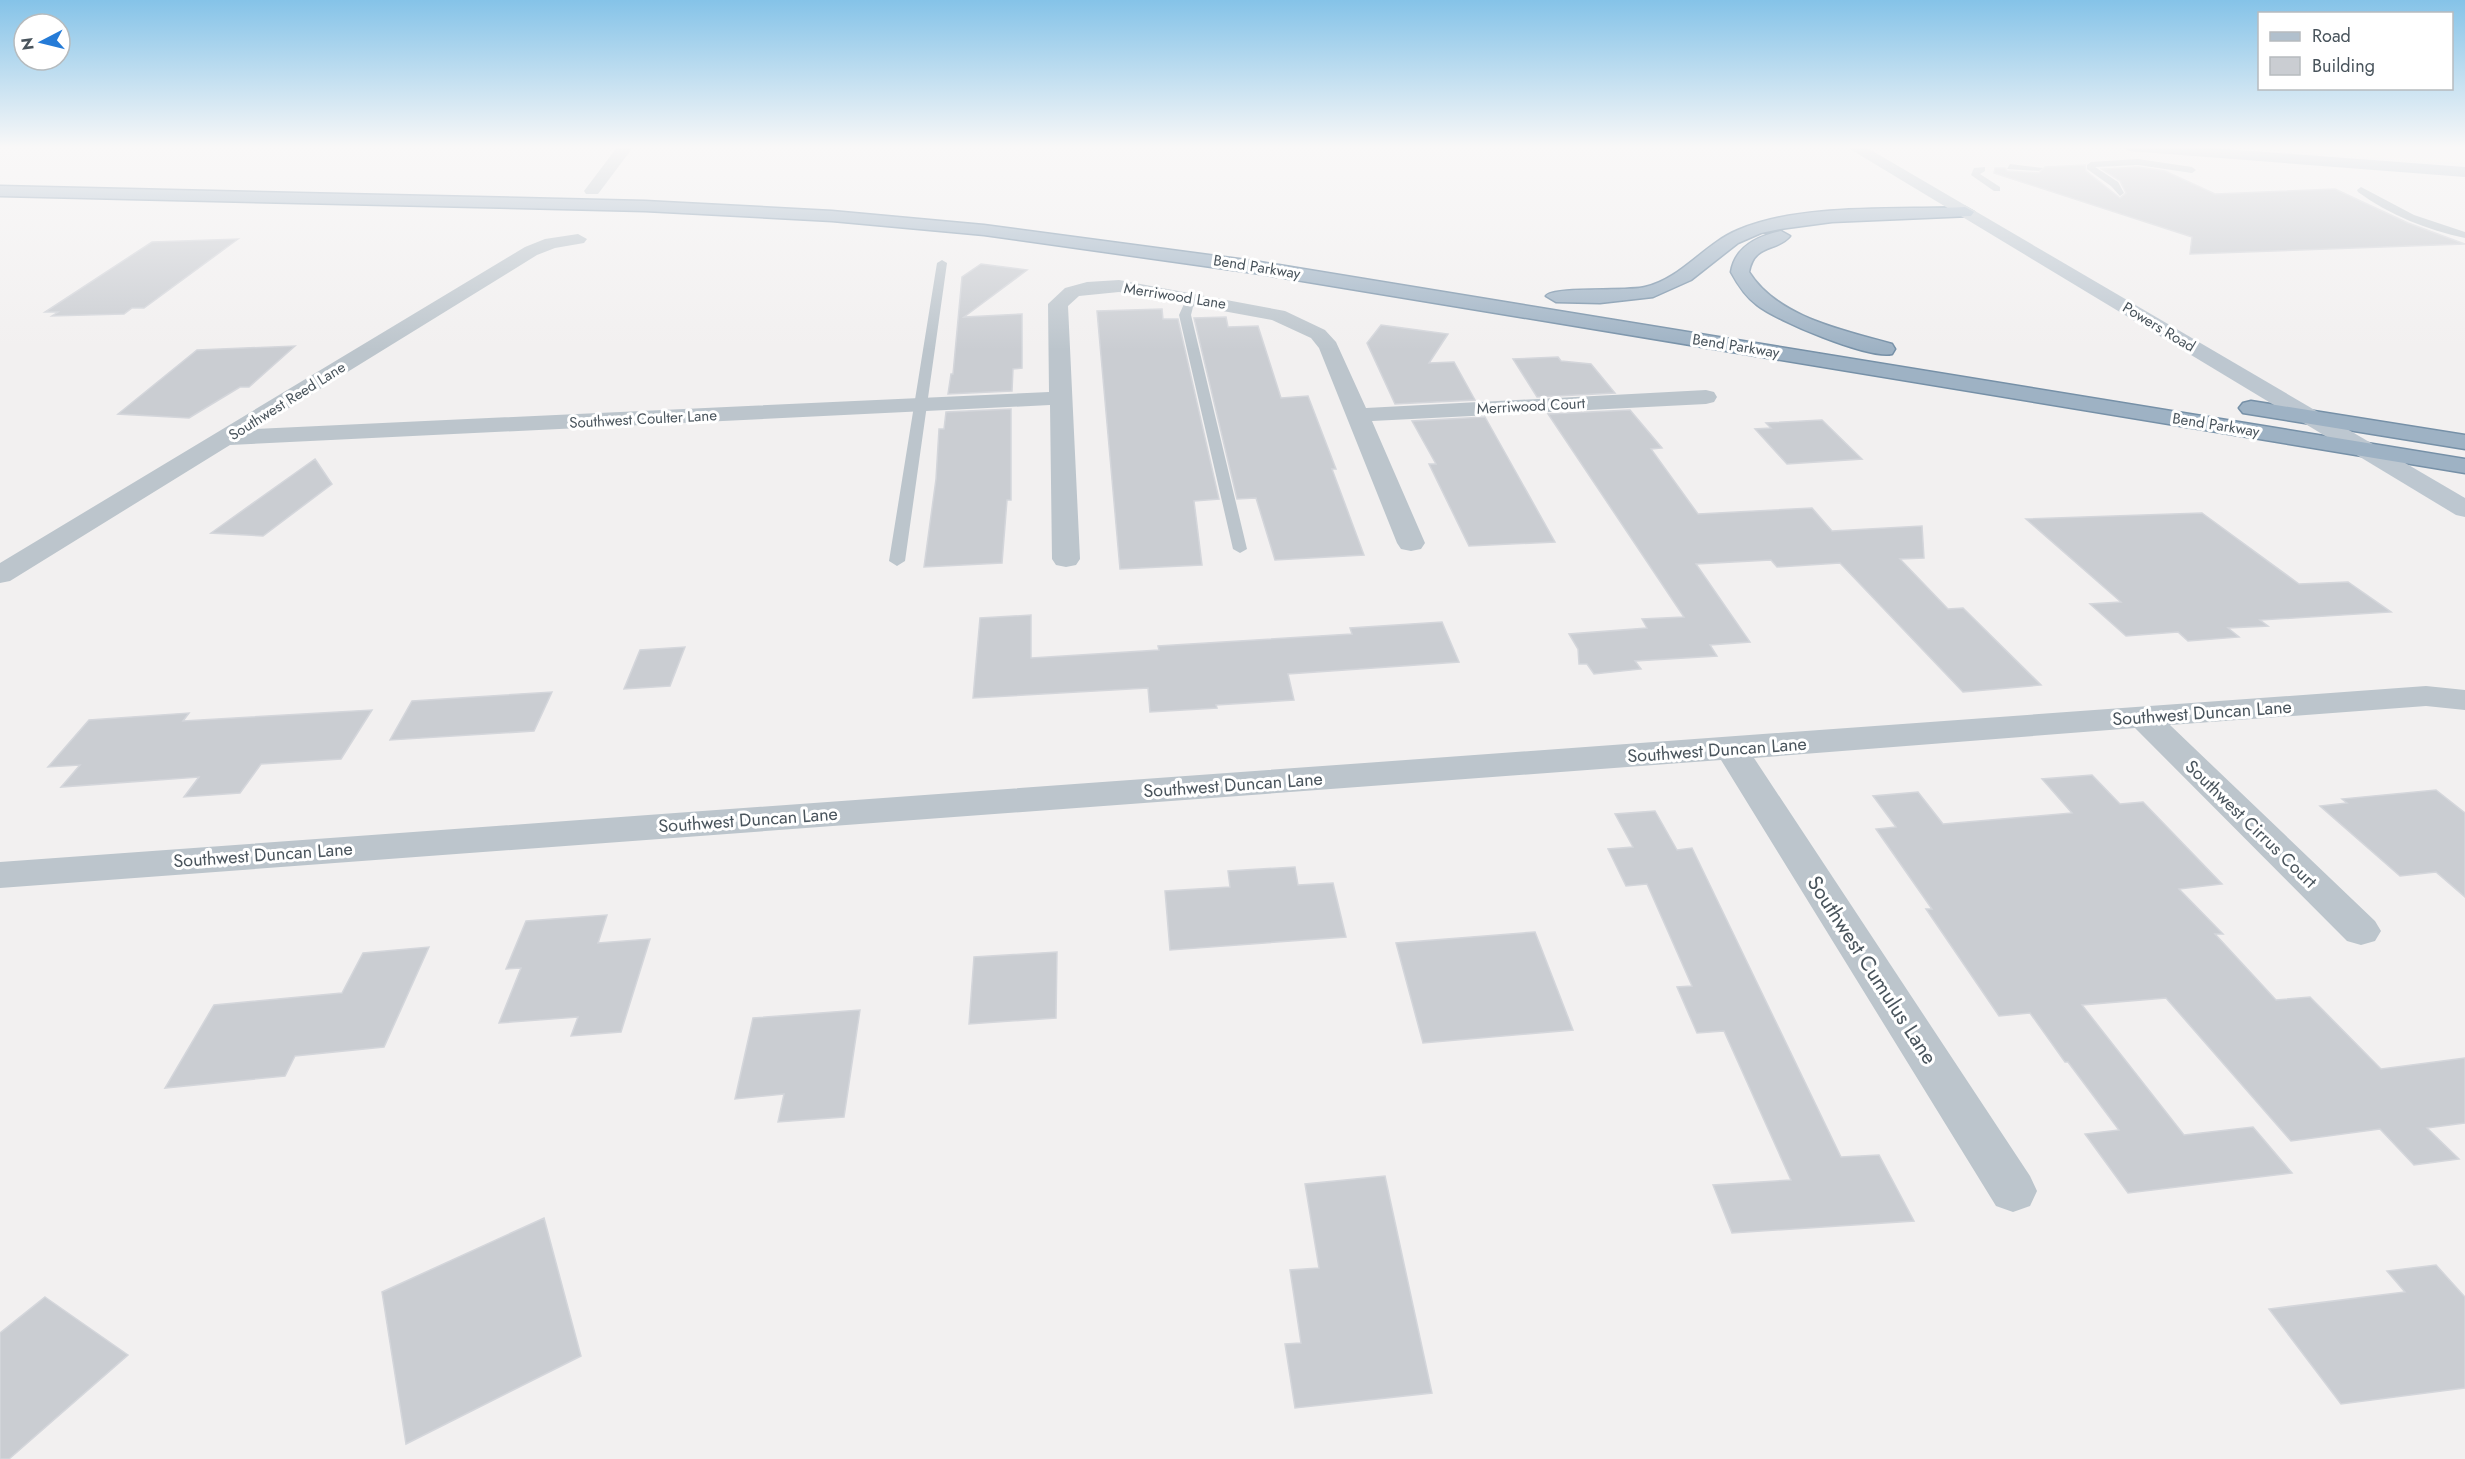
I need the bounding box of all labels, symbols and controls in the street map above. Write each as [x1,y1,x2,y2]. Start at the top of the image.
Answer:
north arrow [12,12,72,72]
legend [2258,12,2453,90]
text: Road [2312,23,2351,49]
text: N [15,36,40,51]
text: Building [2312,53,2375,79]
street label: Bend Parkway [1212,249,1303,285]
street label: Merriwood Lane [1122,277,1228,315]
street label: Powers Road [2118,297,2200,357]
street label: Bend Parkway [1691,328,1782,364]
street label: Southwest Reed Lane [224,356,350,446]
street label: Merriwood Court [1476,392,1586,420]
street label: Southwest Coulter Lane [569,404,718,434]
street label: Bend Parkway [2171,407,2262,443]
street label: Southwest Duncan Lane [2111,694,2293,732]
street label: Southwest Duncan Lane [1626,731,1808,769]
street label: Southwest Cirrus Court [2179,754,2323,894]
street label: Southwest Duncan Lane [1142,766,1324,804]
street label: Southwest Duncan Lane [657,801,839,839]
street label: Southwest Duncan Lane [172,836,354,874]
street label: Southwest Cumulus Lane [1800,870,1944,1070]

